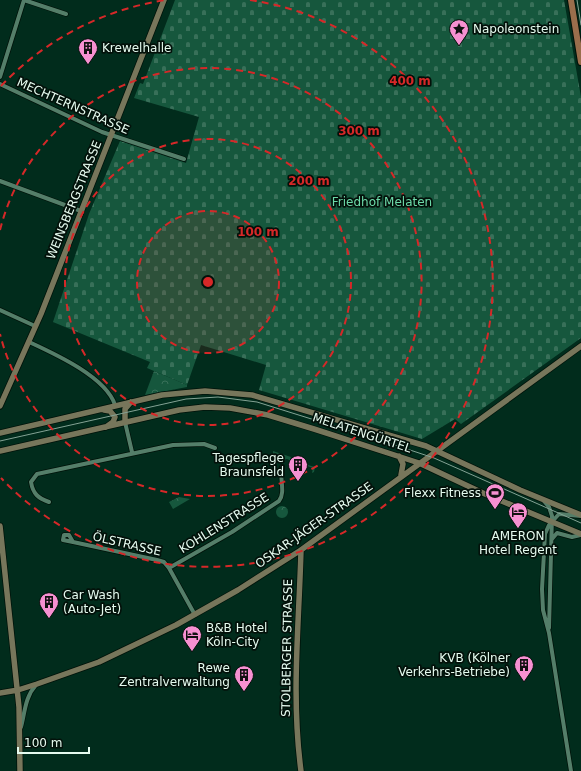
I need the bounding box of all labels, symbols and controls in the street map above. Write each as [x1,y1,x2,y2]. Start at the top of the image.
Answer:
place icon: Napoleonstein [448,18,470,46]
place label: Napoleonstein [473,22,559,36]
building icon: Krewelhalle [77,37,99,65]
place label: Krewelhalle [102,41,171,55]
text: 400 m [389,74,431,88]
street label: MECHTERNSTRASSE [15,75,131,137]
text: 300 m [338,124,380,138]
street label: WEINSBERGSTRASSE [44,139,104,261]
text: 200 m [288,174,330,188]
park label: Friedhof Melaten [332,195,432,209]
text: 100 m [237,225,279,239]
centre of rings [201,275,215,289]
street label: MELATENGÜRTEL [311,408,414,456]
place label: Tagespflege Braunsfeld [211,451,284,479]
building icon: Tagespflege Braunsfeld [287,454,309,482]
street label: OSKAR-JÄGER-STRASSE [252,478,375,571]
sports icon: Flexx Fitness [484,482,506,510]
place label: Flexx Fitness [404,486,481,500]
street label: KOHLENSTRASSE [177,490,271,556]
hotel icon: AMERON Hotel Regent [507,501,529,529]
street label: ÖLSTRASSE [91,527,163,559]
place label: AMERON Hotel Regent [479,529,557,557]
street label: STOLBERGER STRASSE [279,579,295,717]
place label: Car Wash (Auto-Jet) [63,588,121,616]
building icon: Car Wash (Auto-Jet) [38,591,60,619]
place label: B&B Hotel Köln-City [206,621,267,649]
hotel icon: B&B Hotel Köln-City [181,624,203,652]
place label: KVB (Kölner Verkehrs-Betriebe) [398,651,510,679]
building icon: KVB (Kölner Verkehrs-Betriebe) [513,654,535,682]
place label: Rewe Zentralverwaltung [119,661,230,689]
building icon: Rewe Zentralverwaltung [233,664,255,692]
scale bar [18,729,89,755]
text: 100 m [24,736,62,750]

